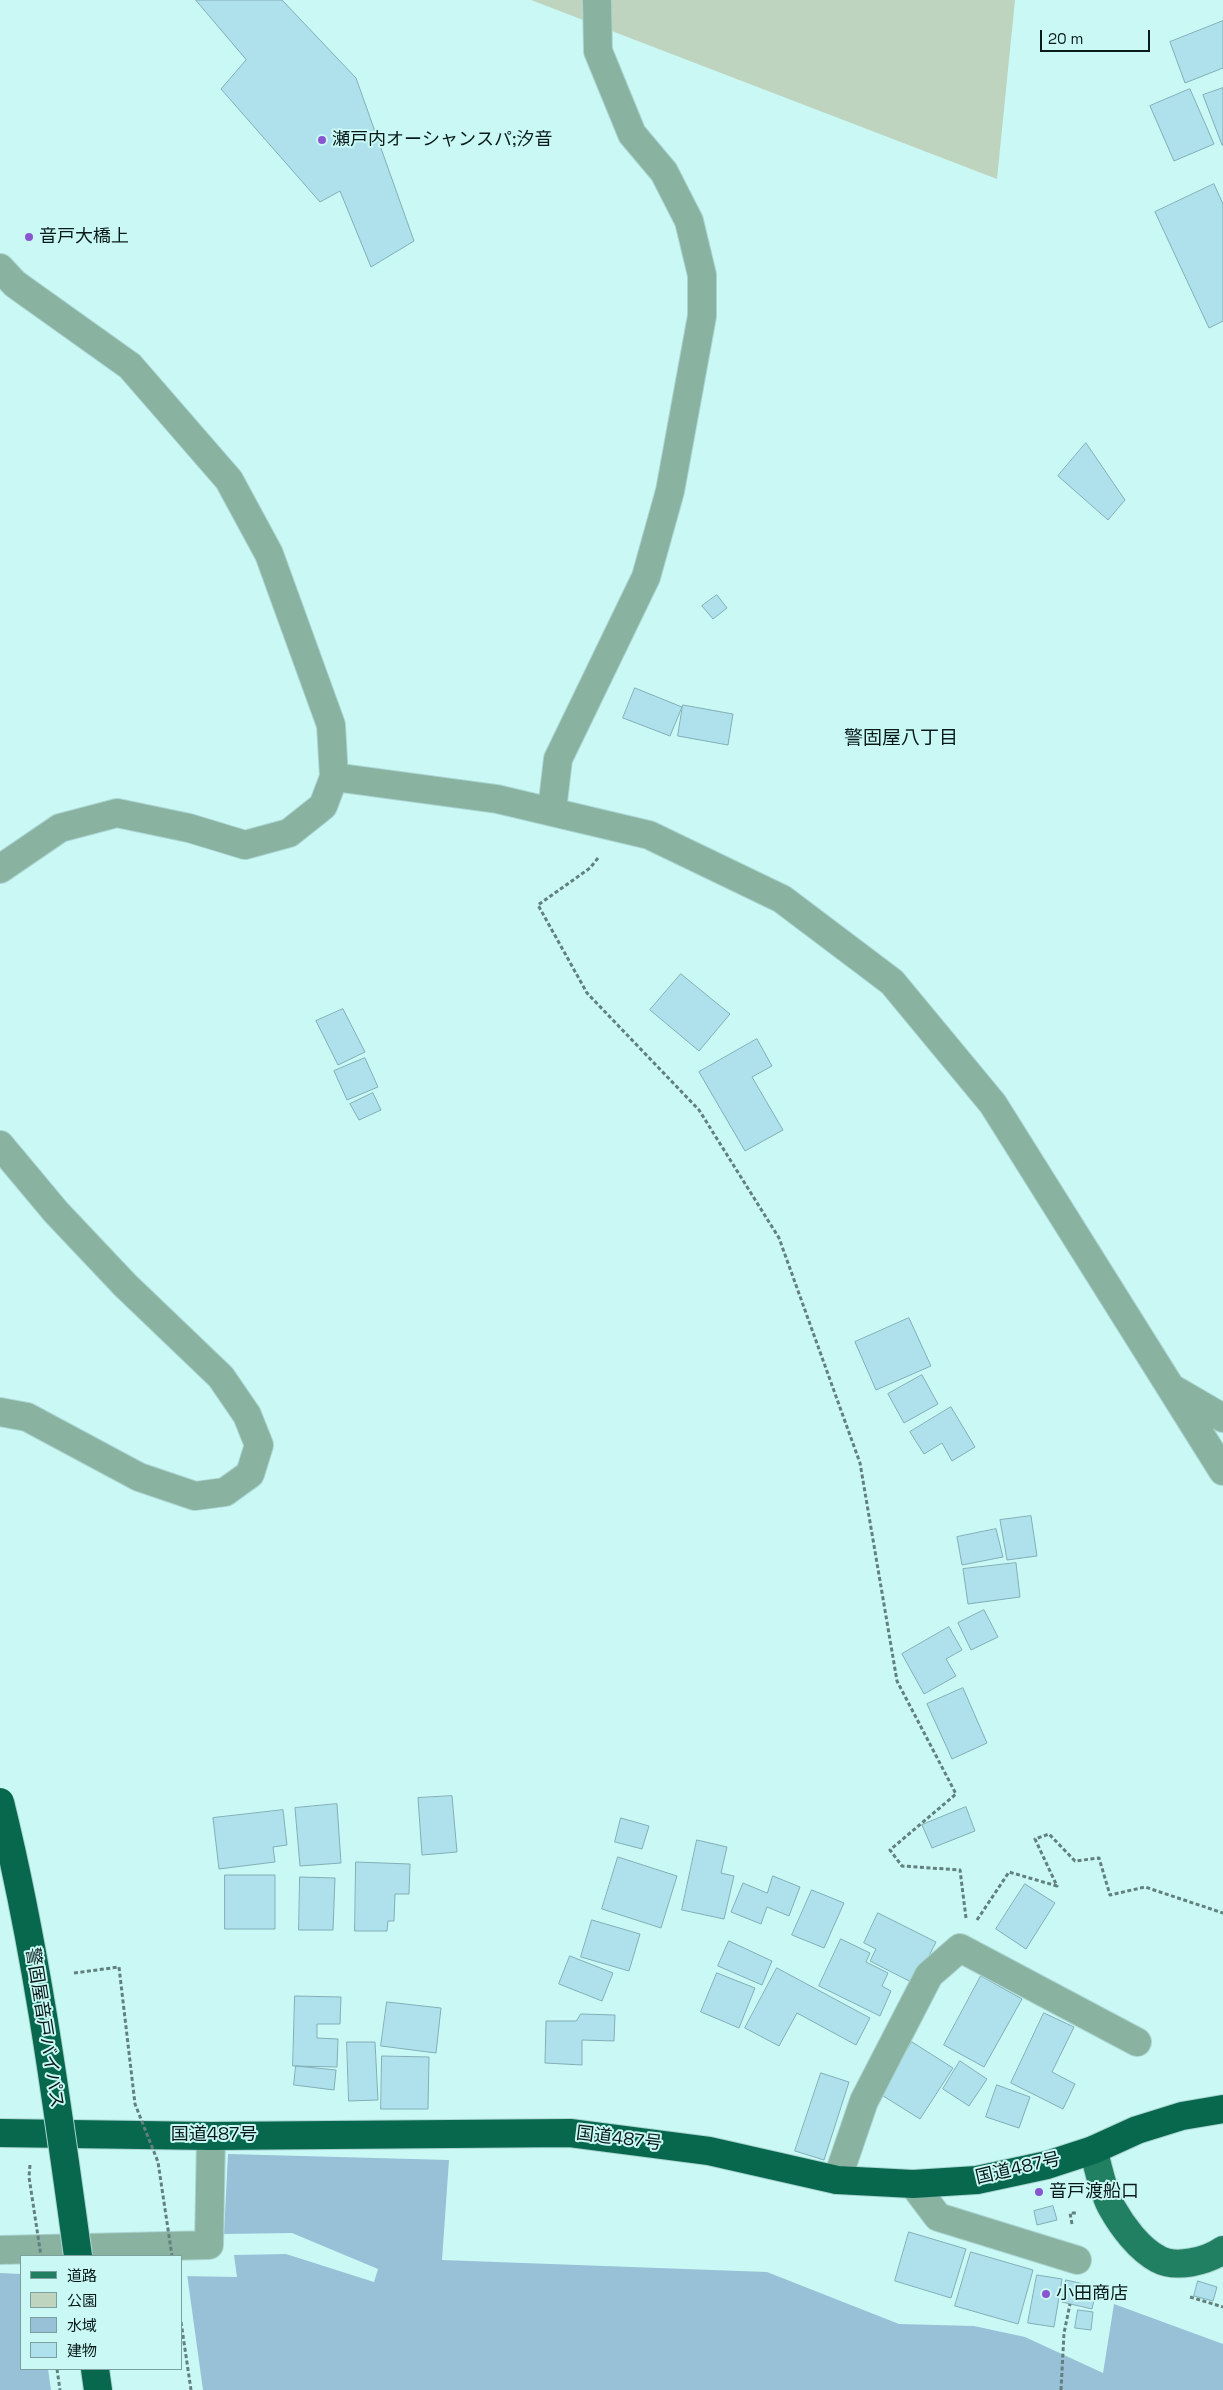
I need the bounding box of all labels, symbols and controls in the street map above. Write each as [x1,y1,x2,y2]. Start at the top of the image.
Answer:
scale bar [1043,20,1153,52]
text: 20 m [1048,29,1083,48]
place label: 瀬戸内オーシャンスパ;汐音 [332,129,553,151]
marker: 瀬戸内オーシャンスパ;汐音 [316,134,328,146]
place label: 音戸大橋上 [39,226,129,248]
marker: 音戸大橋上 [23,231,35,243]
district label: 警固屋八丁目 [844,728,958,750]
street label: 警固屋音戸バイパス [21,1946,67,2110]
street label: 国道487号 [575,2123,663,2155]
street label: 国道487号 [171,2124,257,2146]
street label: 国道487号 [973,2149,1063,2189]
place label: 音戸渡船口 [1049,2181,1139,2203]
marker: 音戸渡船口 [1033,2186,1045,2198]
legend [20,2255,182,2370]
text: 道路 [67,2266,97,2285]
place label: 小田商店 [1056,2283,1128,2305]
marker: 小田商店 [1040,2288,1052,2300]
text: 公園 [67,2291,97,2310]
text: 水域 [67,2316,97,2335]
text: 建物 [67,2341,97,2360]

